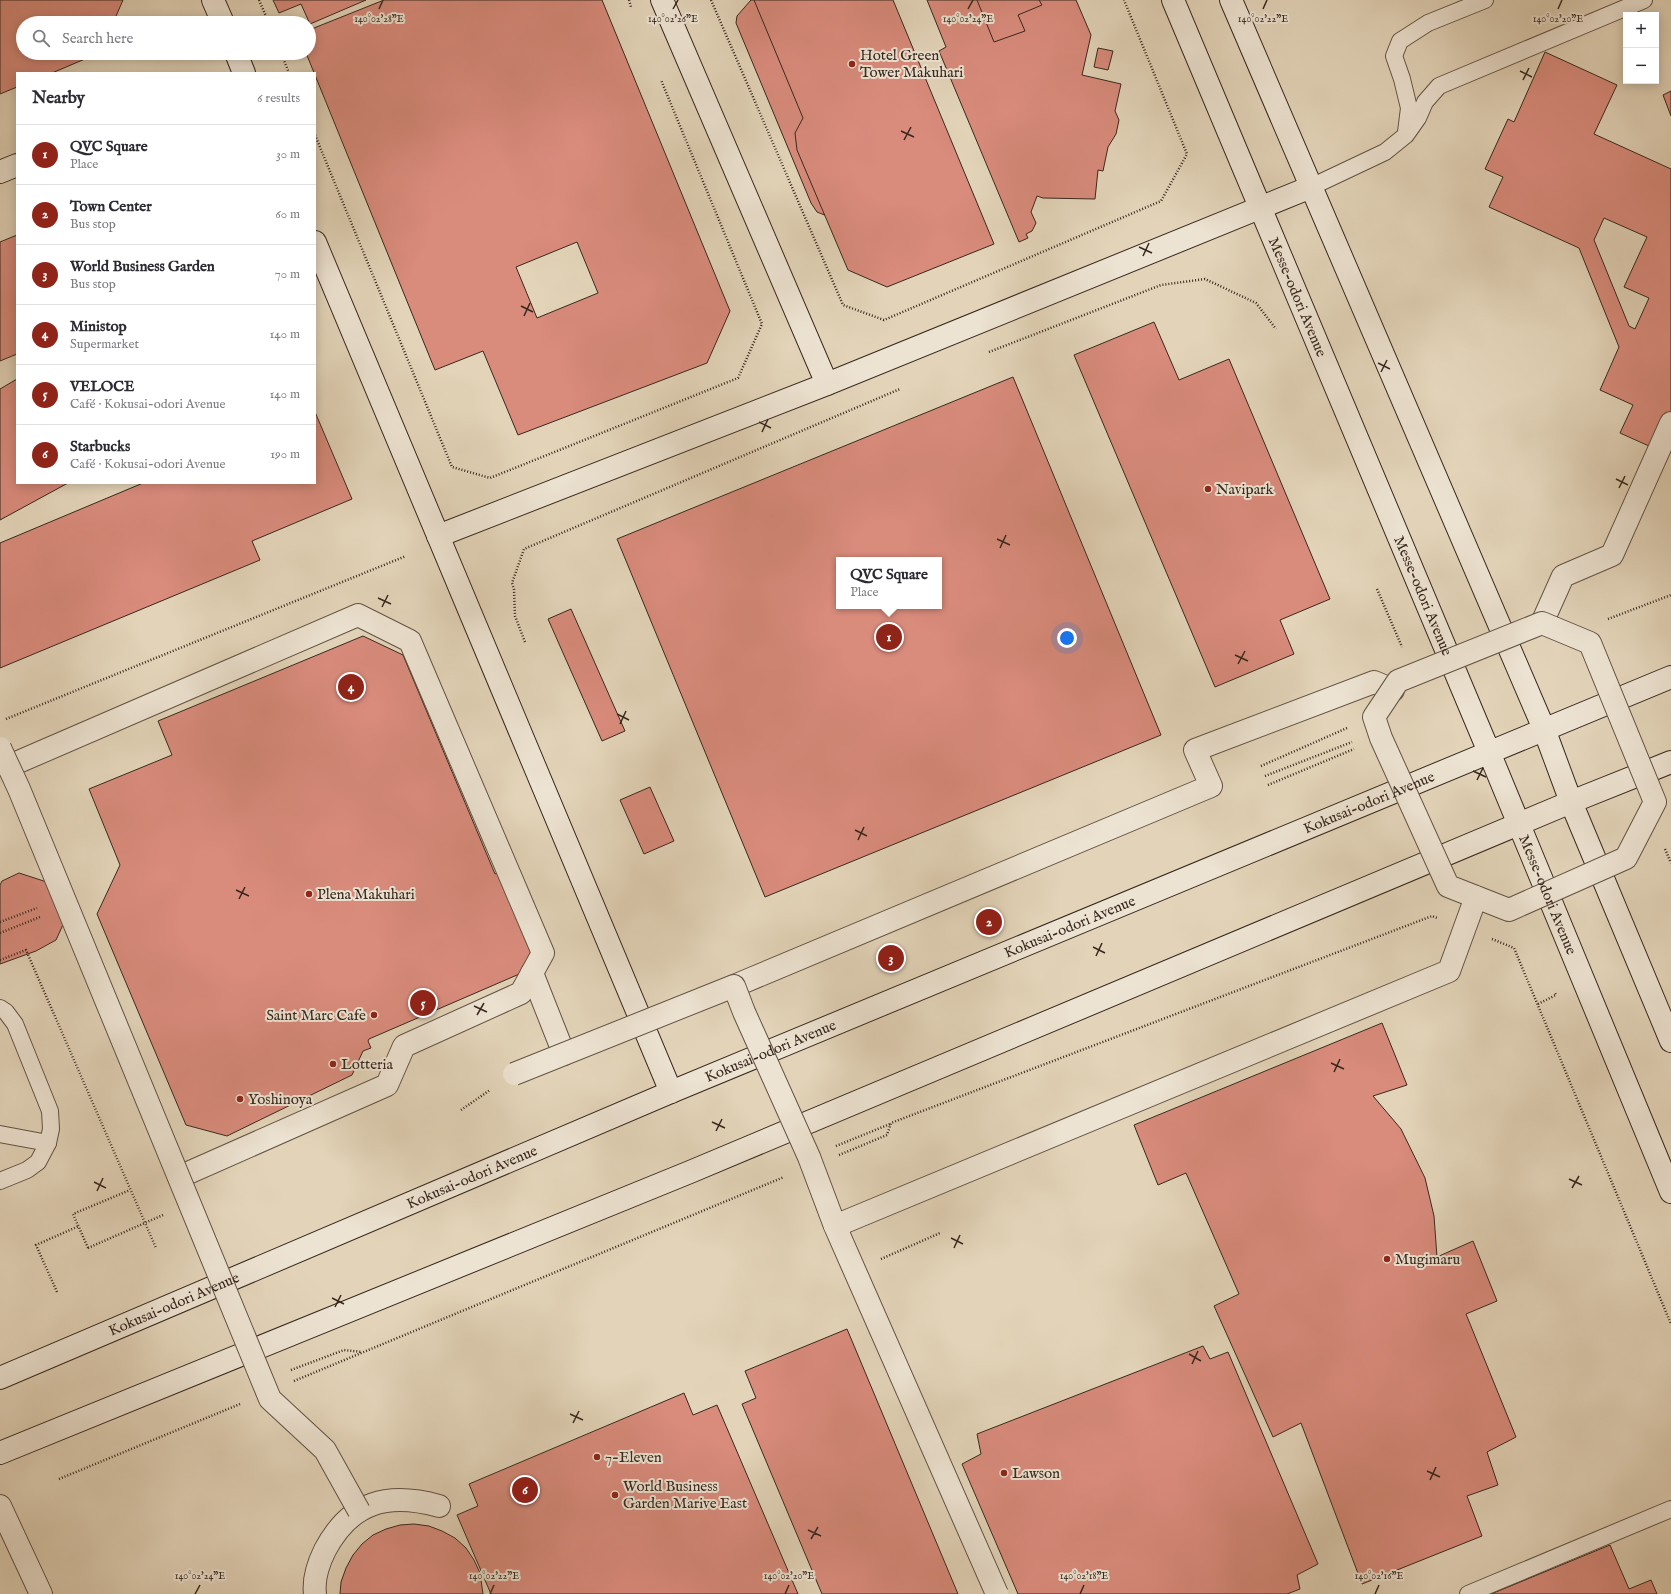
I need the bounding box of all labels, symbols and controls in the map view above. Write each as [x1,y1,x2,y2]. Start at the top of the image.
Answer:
map controls [1623,12,1659,84]
button: + [1623,12,1659,48]
text: 140°02'28"E [354,13,404,26]
text: 140°02'26"E [648,13,698,26]
text: 140°02'24"E [943,13,993,26]
text: 140°02'22"E [1238,13,1288,26]
text: 140°02'20"E [1533,13,1583,26]
search box [16,16,316,60]
icon: search [30,27,52,49]
text: Search here [62,29,133,48]
place label: Hotel Green Tower Makuhari [860,46,963,82]
button: − [1623,48,1659,84]
marker: Hotel Green Tower Makuhari [847,59,857,69]
text: Nearby [32,88,85,109]
text: 6 results [257,90,300,107]
text: QVC Square [70,137,148,156]
text: 1 [43,146,47,163]
text: 30 m [276,146,300,163]
text: Place [70,156,98,173]
text: Town Center [70,197,152,216]
text: 2 [42,206,48,223]
text: 60 m [275,206,300,223]
text: Bus stop [70,216,116,233]
street label: Messe-odori Avenue [1264,234,1331,360]
text: World Business Garden [70,257,215,276]
text: 3 [43,266,47,283]
text: 70 m [275,266,300,283]
text: Bus stop [70,276,116,293]
text: Ministop [70,317,127,336]
text: 4 [42,326,48,343]
text: 140 m [270,326,300,343]
text: Supermarket [70,336,139,353]
text: VELOCE [70,377,134,396]
text: 5 [43,386,47,403]
text: 140 m [270,386,300,403]
text: Café · Kokusai-odori Avenue [70,396,226,413]
text: Starbucks [70,437,130,456]
text: 6 [42,446,48,463]
text: 190 m [270,446,300,463]
text: Café · Kokusai-odori Avenue [70,456,226,473]
place label: Navipark [1216,480,1275,499]
marker: Navipark [1203,484,1213,494]
street label: Messe-odori Avenue [1390,533,1457,658]
popup [836,557,942,609]
text: QVC Square [850,565,928,584]
text: Place [850,584,878,601]
pin: 1 [876,622,902,652]
your location [1057,628,1077,648]
pin: 4 [338,672,364,702]
street label: Kokusai-odori Avenue [1300,767,1437,838]
street label: Messe-odori Avenue [1515,832,1581,958]
place label: Plena Makuhari [317,885,415,904]
marker: Plena Makuhari [304,889,314,899]
street label: Kokusai-odori Avenue [1001,891,1138,962]
pin: 2 [976,907,1002,937]
pin: 3 [878,943,904,973]
pin: 5 [410,988,436,1018]
place label: Saint Marc Cafe [266,1006,366,1025]
marker: Saint Marc Cafe [369,1010,379,1020]
street label: Kokusai-odori Avenue [702,1015,839,1086]
place label: Lotteria [341,1055,394,1074]
marker: Lotteria [328,1059,338,1069]
place label: Yoshinoya [248,1090,313,1109]
marker: Yoshinoya [235,1094,245,1104]
street label: Kokusai-odori Avenue [404,1141,540,1213]
place label: Mugimaru [1395,1250,1460,1269]
marker: Mugimaru [1382,1254,1392,1264]
street label: Kokusai-odori Avenue [106,1268,242,1340]
place label: 7-Eleven [605,1448,662,1467]
marker: 7-Eleven [592,1452,602,1462]
place label: Lawson [1012,1464,1060,1483]
marker: Lawson [999,1468,1009,1478]
pin: 6 [512,1475,538,1505]
place label: World Business Garden Marive East [623,1477,747,1513]
marker: World Business Garden Marive East [610,1490,620,1500]
text: 140°02'24"E [175,1570,225,1583]
text: 140°02'22"E [469,1570,519,1583]
text: 140°02'20"E [764,1570,814,1583]
text: 140°02'18"E [1060,1570,1108,1583]
text: 140°02'16"E [1355,1570,1404,1583]

